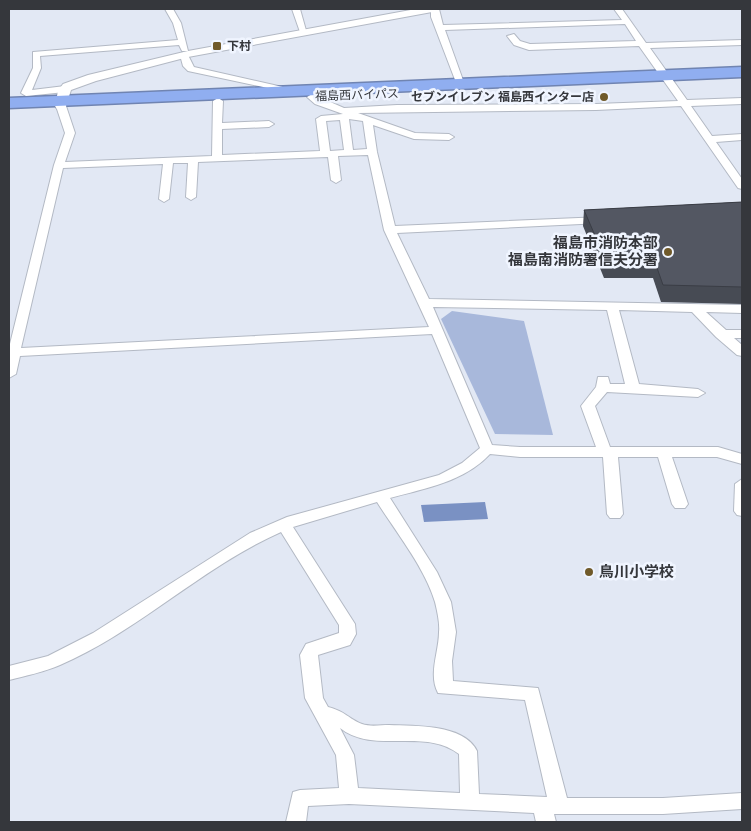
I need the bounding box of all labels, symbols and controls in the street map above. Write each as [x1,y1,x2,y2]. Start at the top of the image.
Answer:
place label: 下村 [227,39,251,55]
marker: 下村 [211,40,223,52]
street label: 福島西バイパス [315,87,399,105]
place label: セブンイレブン 福島西インター店 [411,90,594,106]
marker: セブンイレブン 福島西インター店 [598,91,610,103]
place label: 福島市消防本部 福島南消防署信夫分署 [507,234,658,271]
marker: 福島市消防本部 福島南消防署信夫分署 [662,246,674,258]
place label: 鳥川小学校 [599,563,674,583]
marker: 鳥川小学校 [583,566,595,578]

